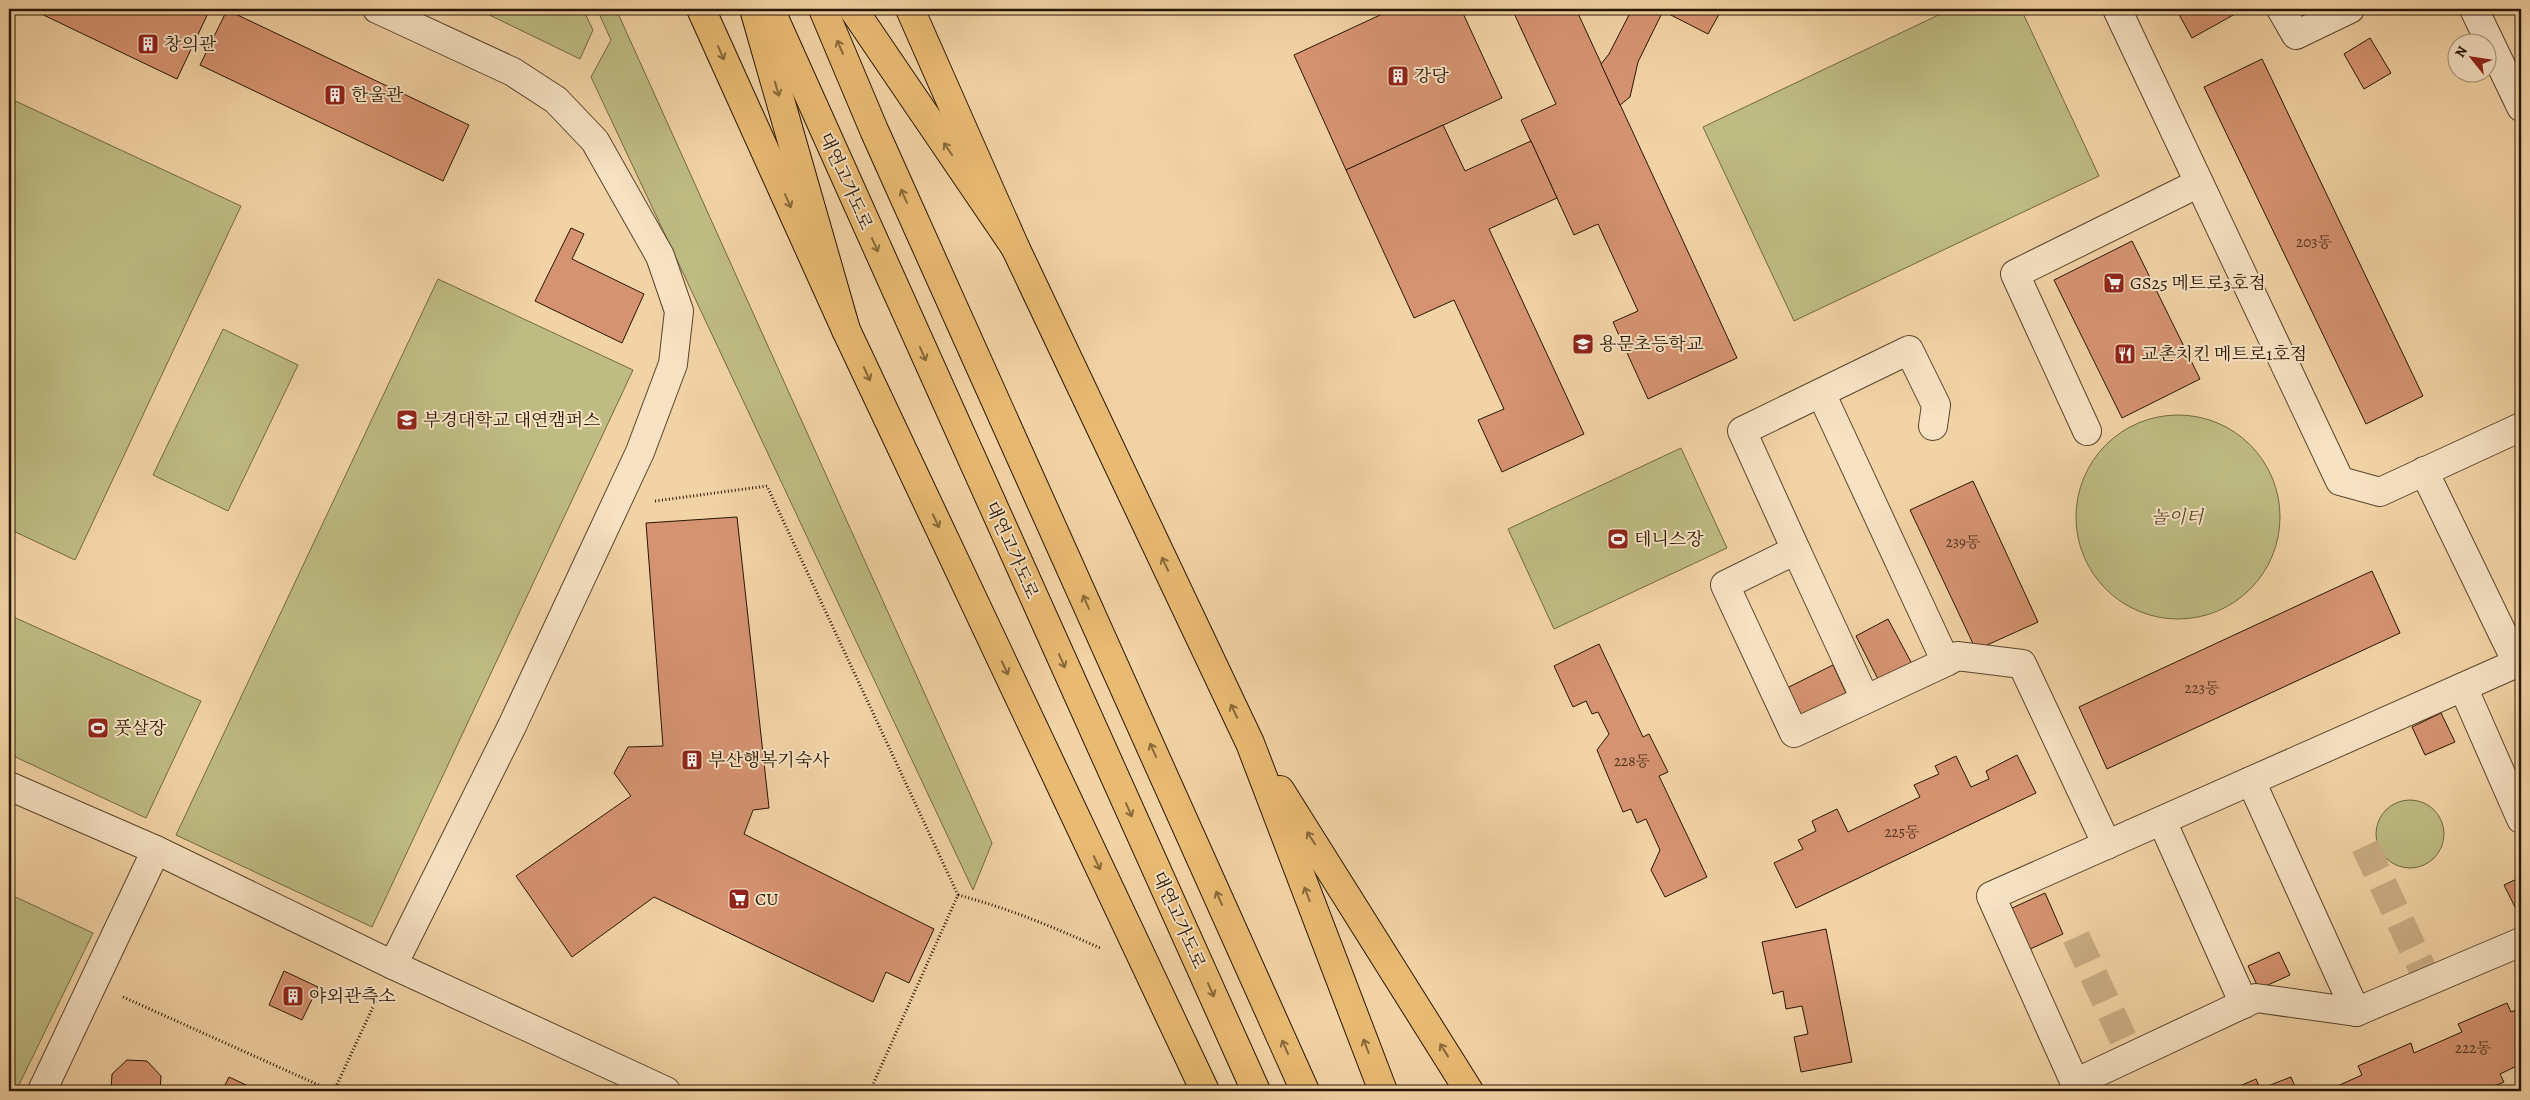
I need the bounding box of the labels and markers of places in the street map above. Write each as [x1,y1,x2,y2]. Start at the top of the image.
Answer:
building icon: 창의관 [136,32,160,56]
place label: 창의관 [164,32,217,56]
building icon: 강당 [1386,64,1410,88]
place label: 강당 [1414,64,1449,88]
building icon: 한울관 [323,83,347,107]
place label: 한울관 [351,83,404,107]
supermarket icon: GS25 메트로3호점 [2102,271,2126,295]
place label: GS25 메트로3호점 [2130,271,2266,295]
school or university icon: 용문초등학교 [1571,332,1595,356]
place label: 용문초등학교 [1599,332,1704,356]
restaurant icon: 교촌치킨 메트로1호점 [2113,342,2137,366]
place label: 교촌치킨 메트로1호점 [2141,342,2307,366]
school or university icon: 부경대학교 대연캠퍼스 [395,408,419,432]
place label: 부경대학교 대연캠퍼스 [423,408,601,432]
sports icon: 테니스장 [1606,527,1630,551]
place label: 테니스장 [1634,527,1704,551]
sports icon: 풋살장 [86,716,110,740]
place label: 풋살장 [114,716,167,740]
building icon: 부산행복기숙사 [680,748,704,772]
place label: 부산행복기숙사 [708,748,830,772]
supermarket icon: CU [727,887,751,911]
place label: CU [755,887,779,911]
building icon: 야외관측소 [281,984,305,1008]
place label: 야외관측소 [309,984,396,1008]

